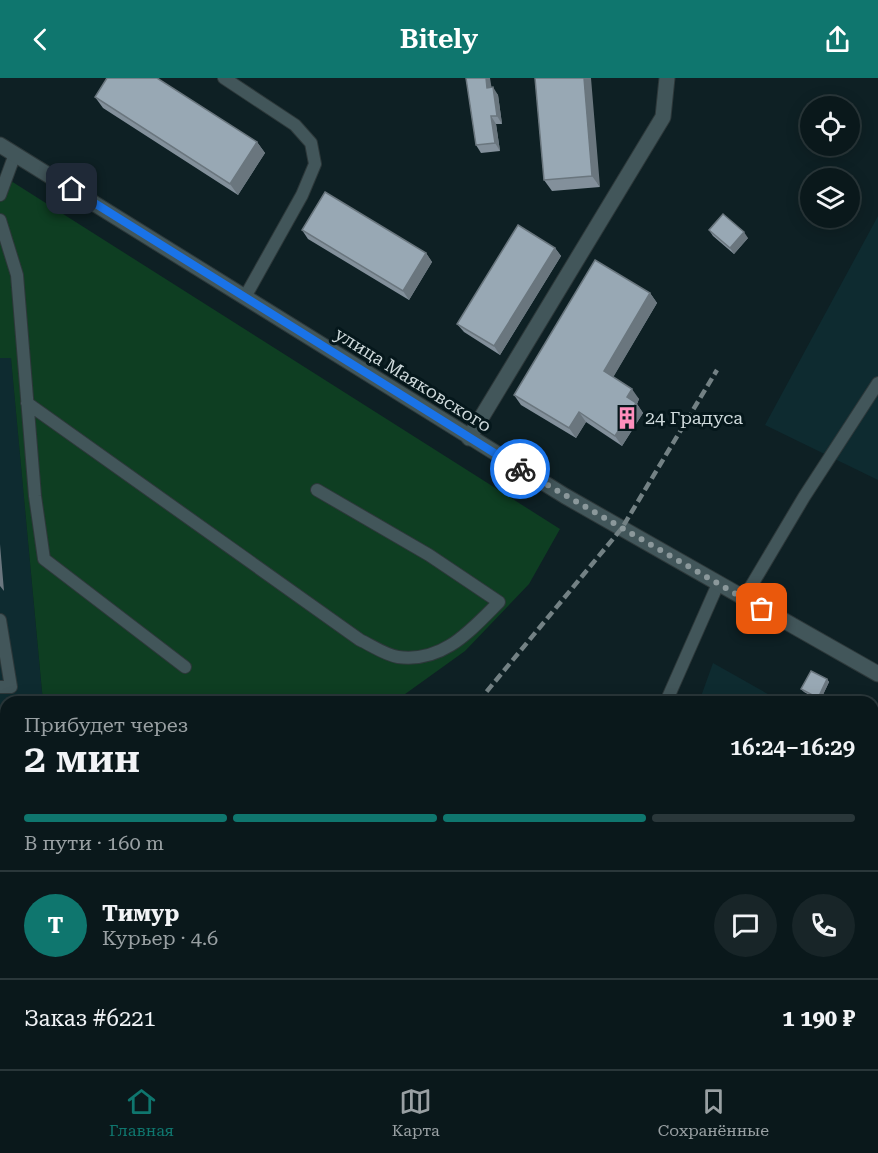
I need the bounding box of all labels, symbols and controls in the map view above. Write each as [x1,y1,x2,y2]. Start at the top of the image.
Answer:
icon: back [24,23,57,56]
text: Bitely [400,23,478,55]
icon: share [821,23,854,56]
map controls [800,96,860,228]
button: locate [800,96,860,156]
pin [46,163,97,214]
button: layers [800,168,860,228]
icon: home [55,172,88,205]
street label: улица Маяковского [331,323,495,436]
building icon: 24 Градуса [614,405,640,431]
place label: 24 Градуса [645,407,743,428]
courier [490,439,550,499]
icon: bike [504,453,537,486]
pin [736,583,787,634]
icon: bag [745,592,778,625]
text: Прибудет через [24,713,188,737]
text: 16:24–16:29 [730,735,855,760]
text: 2 мин [24,736,140,782]
text: В пути · 160 m [24,831,164,855]
button: chat [714,894,777,957]
button: phone [792,894,855,957]
text: Тимур [102,901,179,926]
text: Т [48,913,63,938]
text: Курьер · 4.6 [102,926,218,950]
text: Заказ #6221 [24,1006,156,1031]
text: 1 190 ₽ [782,1006,855,1031]
tab: Главная [109,1085,174,1140]
tab: Карта [392,1085,440,1140]
tab: Сохранённые [658,1085,769,1140]

